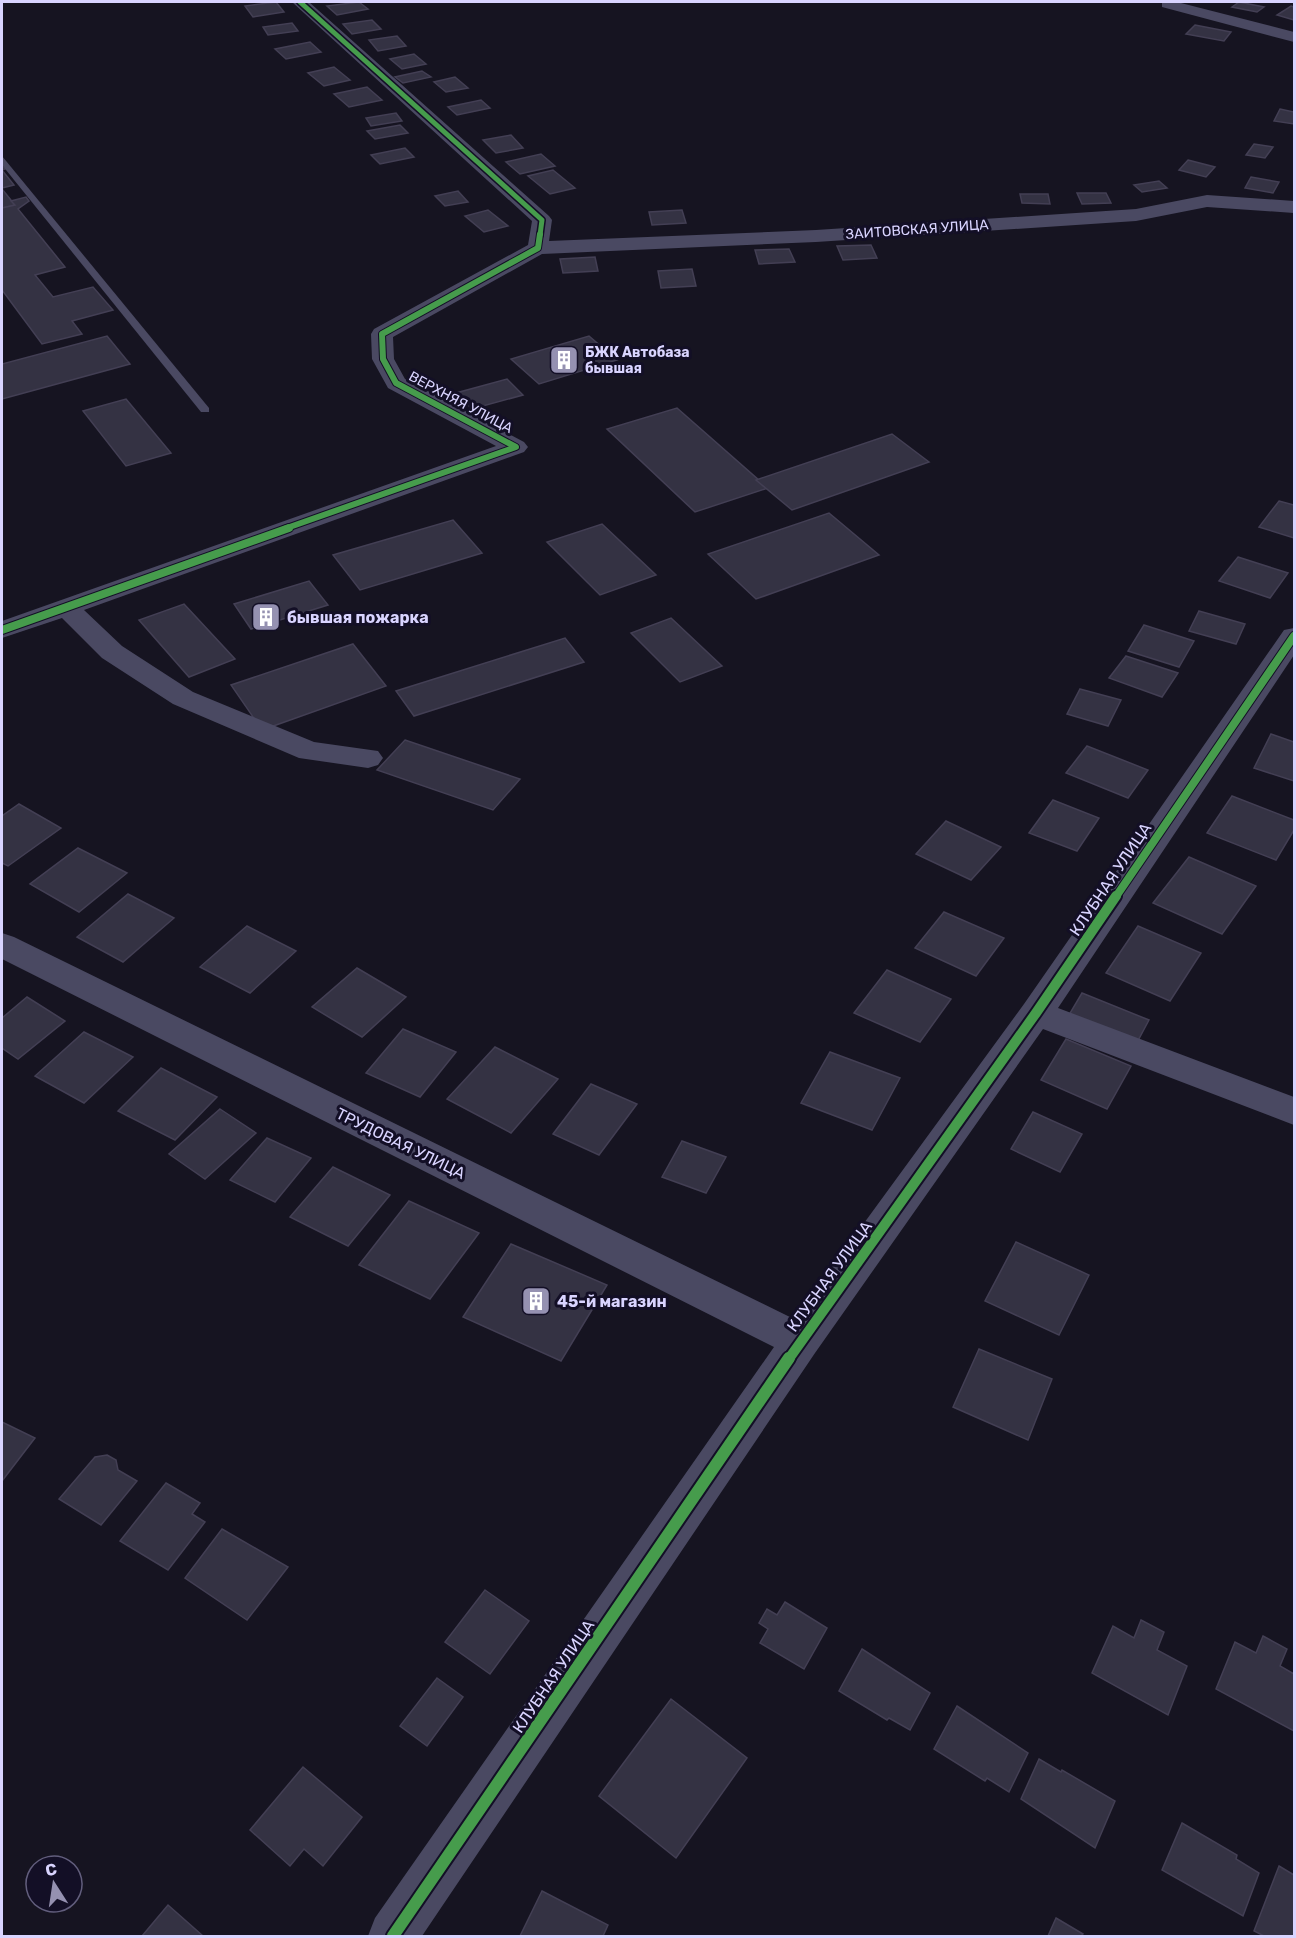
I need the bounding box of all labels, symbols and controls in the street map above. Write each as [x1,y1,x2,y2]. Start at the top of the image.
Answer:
street label: ЗАИТОВСКАЯ УЛИЦА [845,216,990,243]
building icon: БЖК Автобаза бывшая [548,344,580,376]
place label: БЖК Автобаза бывшая [585,344,690,377]
street label: ВЕРХНЯЯ УЛИЦА [406,368,516,437]
building icon: бывшая пожарка [250,601,282,633]
place label: бывшая пожарка [287,608,429,627]
street label: КЛУБНАЯ УЛИЦА [1066,819,1155,939]
street label: ТРУДОВАЯ УЛИЦА [333,1104,469,1183]
street label: КЛУБНАЯ УЛИЦА [783,1217,876,1335]
building icon: 45-й магазин [520,1285,552,1317]
place label: 45-й магазин [557,1292,667,1311]
street label: КЛУБНАЯ УЛИЦА [509,1616,598,1736]
north arrow [24,1854,84,1914]
text: С [44,1859,58,1880]

